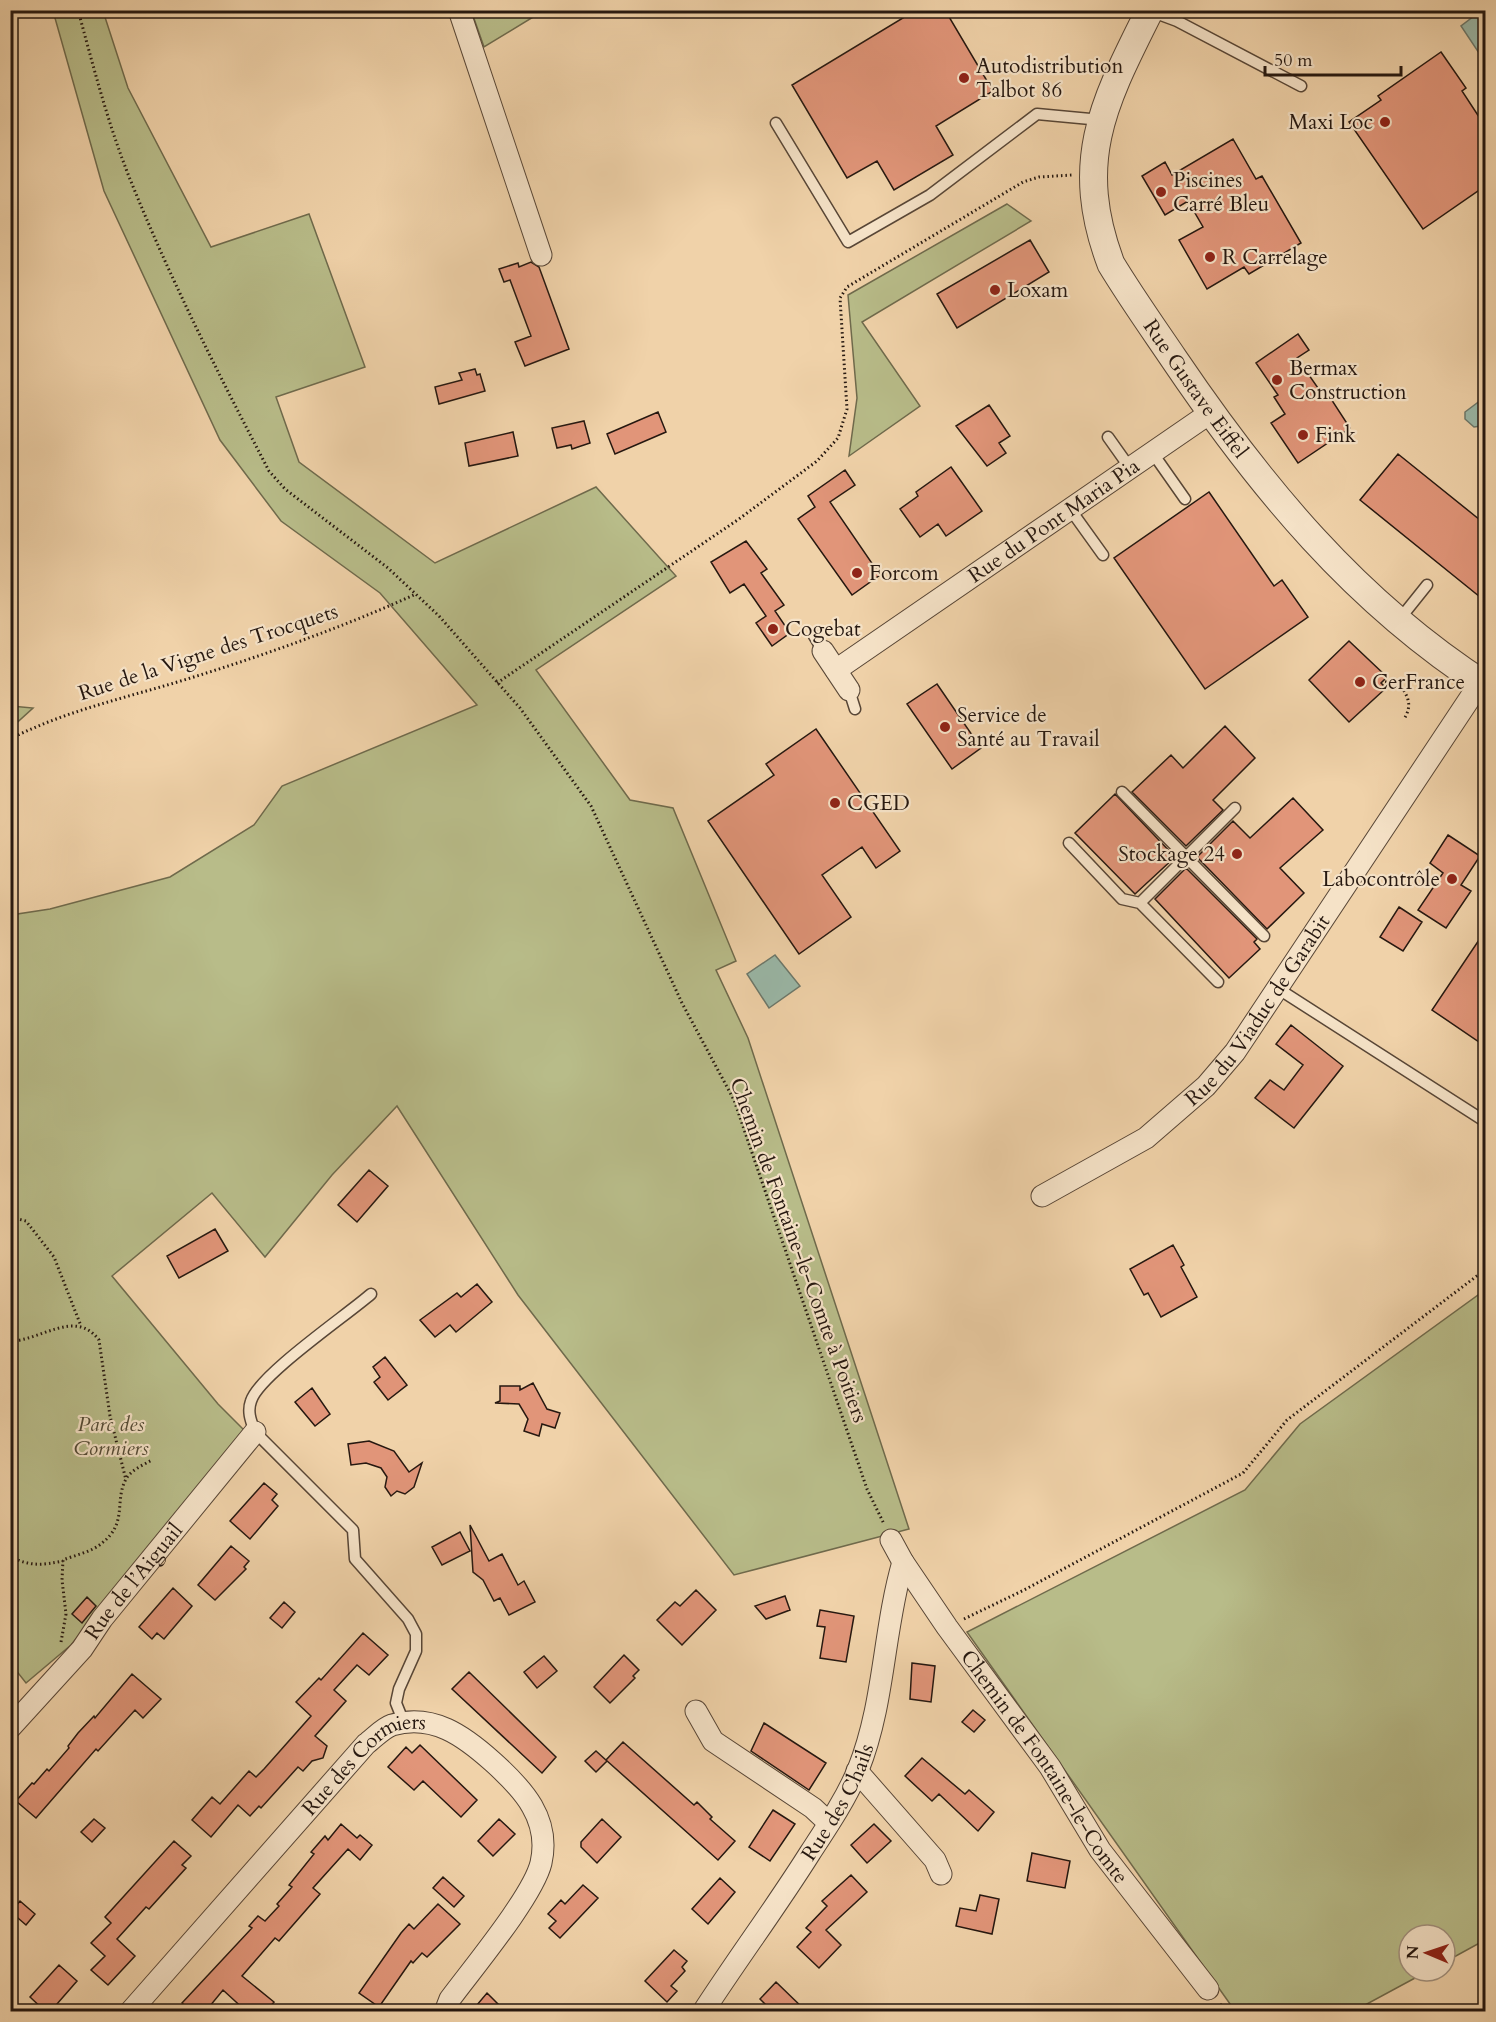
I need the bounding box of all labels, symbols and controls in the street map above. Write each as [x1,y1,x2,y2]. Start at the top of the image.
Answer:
scale bar [1265,39,1402,77]
text: 50 m [1274,48,1313,73]
place label: Autodistribution Talbot 86 [976,52,1123,105]
marker: Autodistribution Talbot 86 [957,71,971,85]
place label: Maxi Loc [1289,108,1373,137]
marker: Maxi Loc [1378,115,1392,129]
place label: Piscines Carré Bleu [1173,166,1269,219]
marker: Piscines Carré Bleu [1154,185,1168,199]
place label: R Carrelage [1222,243,1328,272]
marker: R Carrelage [1203,250,1217,264]
place label: Loxam [1007,276,1069,305]
marker: Loxam [988,283,1002,297]
street label: Rue Gustave Eiffel [1136,314,1255,465]
place label: Bermax Construction [1289,354,1407,407]
marker: Bermax Construction [1270,373,1284,387]
place label: Fink [1315,421,1357,450]
marker: Fink [1296,428,1310,442]
street label: Rue du Pont Maria Pia [962,452,1145,590]
place label: Forcom [869,559,939,588]
marker: Forcom [850,566,864,580]
street label: Rue de la Vigne des Trocquets [75,597,342,708]
place label: Cogebat [785,615,861,644]
marker: Cogebat [766,622,780,636]
place label: CerFrance [1372,668,1465,697]
marker: CerFrance [1353,675,1367,689]
place label: Service de Santé au Travail [957,701,1100,754]
marker: Service de Santé au Travail [938,720,952,734]
place label: CGED [847,789,910,818]
marker: CGED [828,796,842,810]
place label: Stockage 24 [1118,840,1225,869]
marker: Stockage 24 [1230,847,1244,861]
place label: Labocontrôle [1322,865,1440,894]
marker: Labocontrôle [1445,872,1459,886]
street label: Rue du Viaduc de Garabit [1179,909,1337,1113]
street label: Chemin de Fontaine-le-Comte à Poitiers [723,1074,875,1427]
park label: Parc des Cormiers [73,1410,149,1463]
street label: Rue de l’Aiguail [78,1517,190,1646]
street label: Chemin de Fontaine-le-Comte [954,1644,1135,1890]
street label: Rue des Cormiers [295,1708,428,1822]
street label: Rue des Chails [795,1740,881,1867]
north arrow [1397,1923,1457,1983]
text: N [1402,1945,1424,1960]

